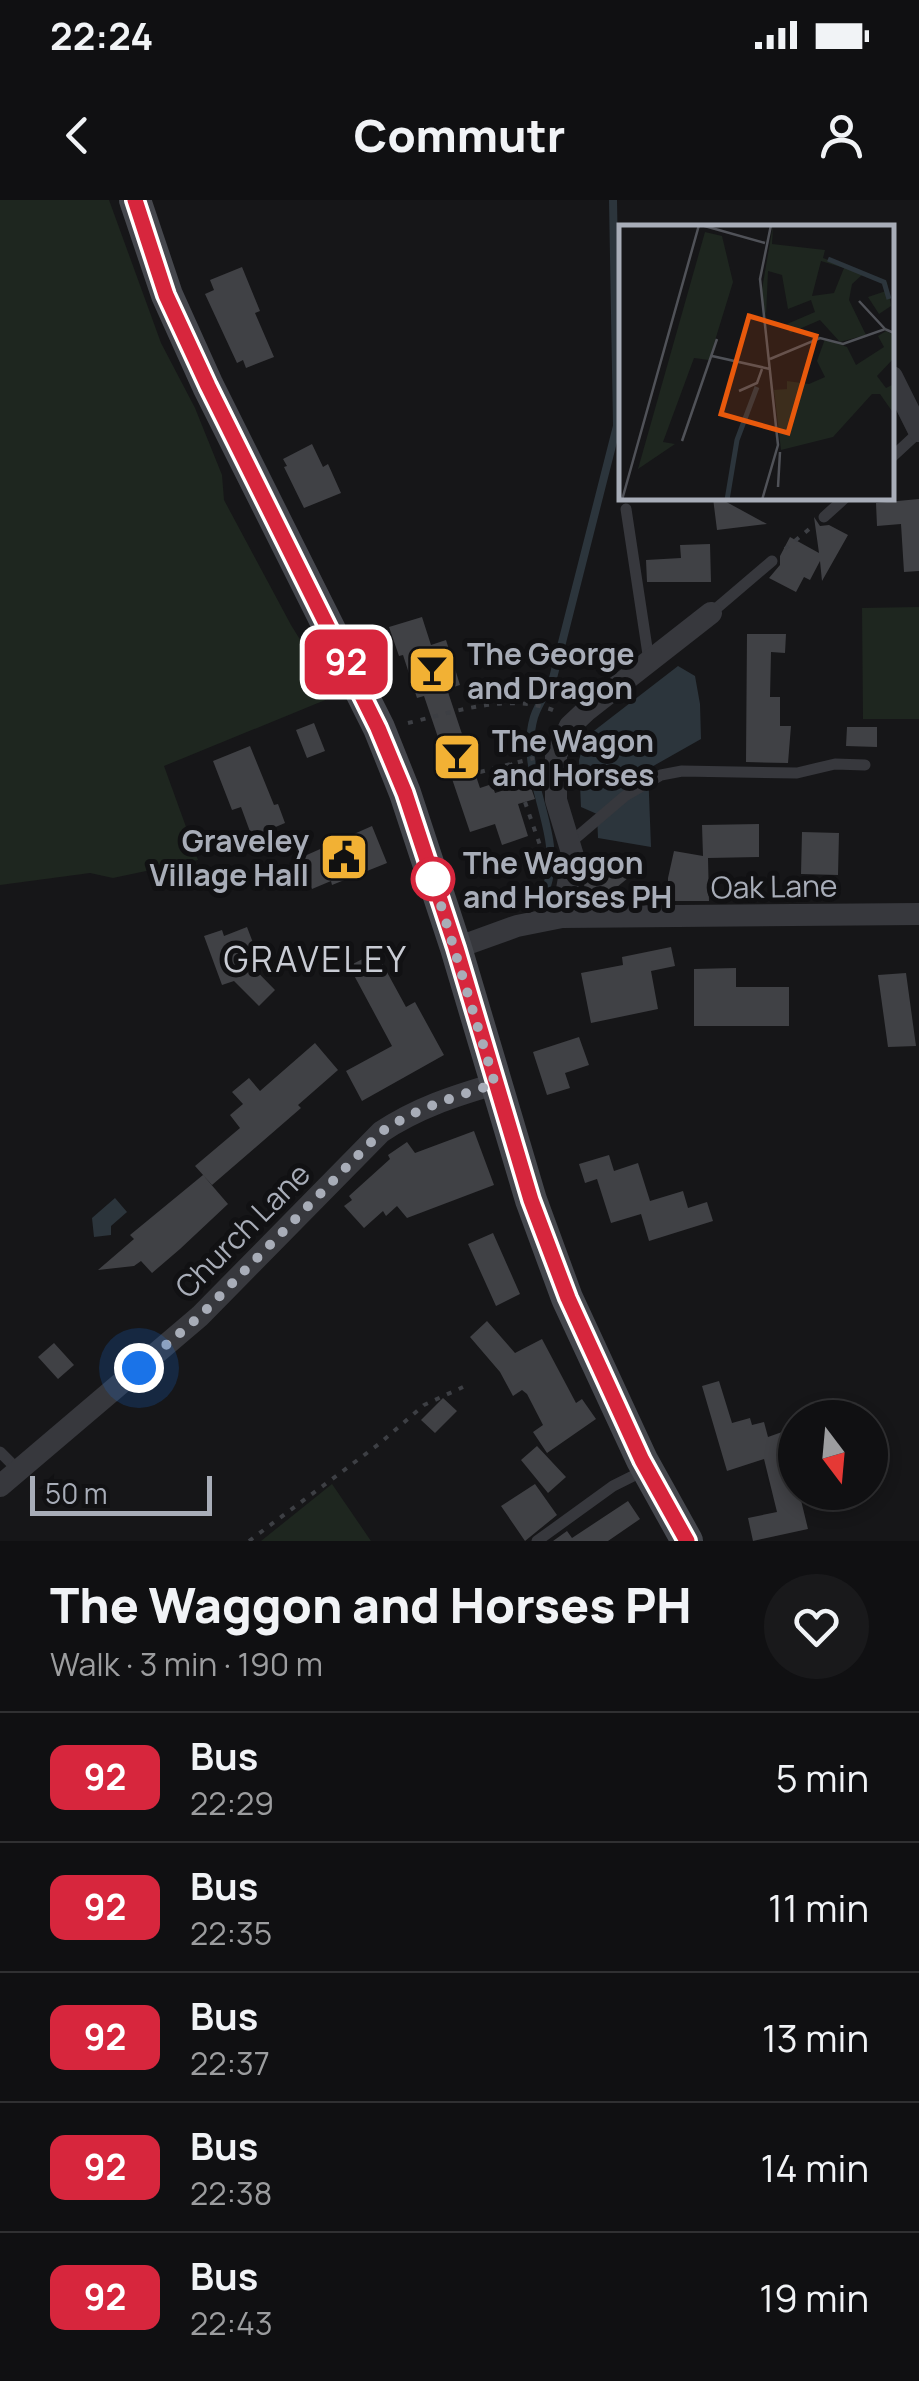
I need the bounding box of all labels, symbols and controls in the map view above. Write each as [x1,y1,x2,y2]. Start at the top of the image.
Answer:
text: 22:24 [50,9,153,61]
text: Commutr [354,104,565,166]
icon: back [50,108,105,163]
icon: person [814,108,869,163]
inset map [619,225,894,500]
line badge: 92 [301,630,391,694]
place label: The George and Dragon [467,633,635,708]
text: 92 [325,638,367,686]
bar icon: The George and Dragon [406,644,458,696]
place label: The Wagon and Horses [492,720,654,795]
bar icon: The Wagon and Horses [431,731,483,783]
place label: Graveley Village Hall [150,820,309,895]
public building icon: Graveley Village Hall [318,831,370,883]
place label: The Waggon and Horses PH [463,842,672,917]
marker: The Waggon and Horses PH [412,858,454,900]
street label: Oak Lane [710,864,838,908]
district label: GRAVELEY [224,935,408,983]
street label: Church Lane [166,1154,318,1306]
your location [114,1343,164,1393]
north arrow [778,1400,888,1510]
map controls [778,1400,888,1510]
scale bar [30,1471,212,1516]
text: 50 m [45,1474,108,1512]
text: The Waggon and Horses PH [50,1572,692,1637]
button: heart [764,1574,869,1679]
text: Walk · 3 min · 190 m [50,1642,323,1686]
text: Bus [190,1729,258,1781]
text: 5 min [776,1751,869,1803]
text: 92 [84,1753,126,1801]
text: 22:29 [190,1781,274,1825]
text: Bus [190,1859,258,1911]
text: 11 min [768,1881,869,1933]
text: 92 [84,1883,126,1931]
text: 22:35 [190,1911,272,1955]
text: Bus [190,1989,258,2041]
text: 13 min [762,2011,869,2063]
text: 92 [84,2013,126,2061]
text: 22:37 [190,2041,270,2085]
text: Bus [190,2119,258,2171]
text: 14 min [761,2141,869,2193]
text: 92 [84,2143,126,2191]
text: 22:38 [190,2171,272,2215]
text: Bus [190,2249,258,2301]
text: 19 min [759,2271,869,2323]
text: 92 [84,2273,126,2321]
text: 22:43 [190,2301,273,2345]

